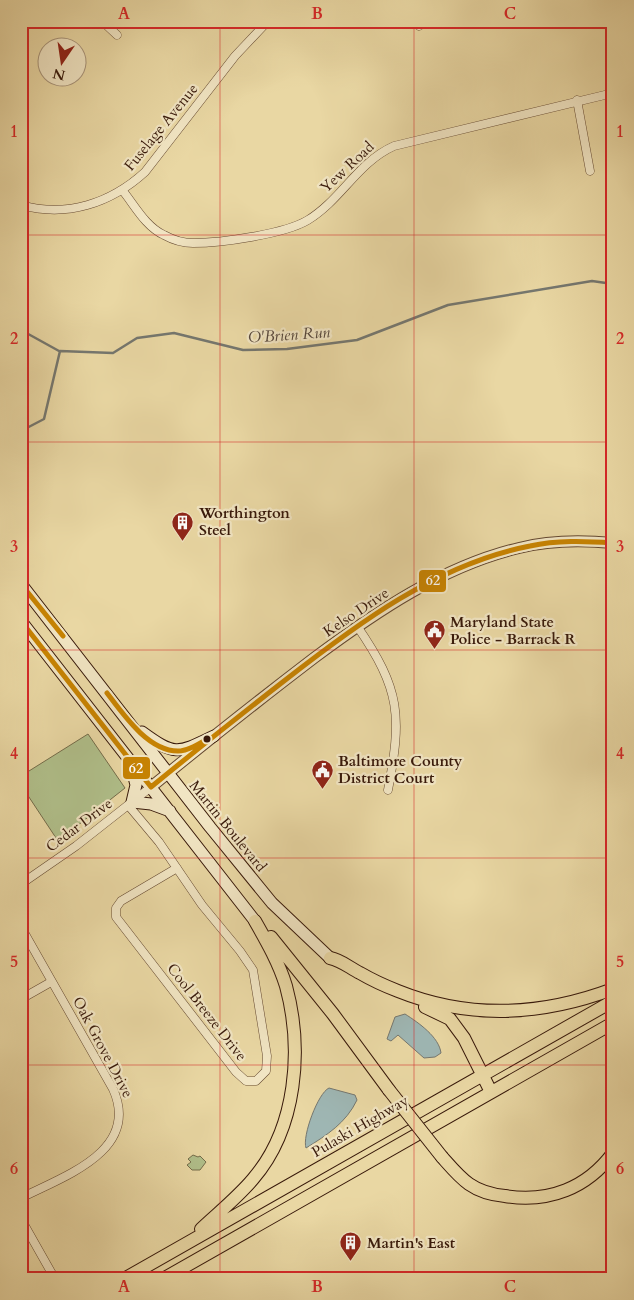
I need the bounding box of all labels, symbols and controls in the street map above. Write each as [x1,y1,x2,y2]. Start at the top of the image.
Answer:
text: A [118,3,130,25]
text: B [311,3,323,25]
text: C [504,3,516,25]
north arrow [38,38,88,88]
text: N [51,64,67,85]
street label: Fuselage Avenue [120,79,202,175]
text: 1 [10,121,18,143]
text: 1 [616,121,624,143]
street label: Yew Road [316,137,378,197]
water label: O'Brien Run [247,321,331,349]
text: 2 [10,328,18,350]
text: 2 [616,328,624,350]
place label: Worthington Steel [198,503,290,540]
building icon: Worthington Steel [171,510,195,541]
text: 3 [10,536,18,558]
text: 3 [616,536,624,558]
line badge: 62 [418,569,447,593]
text: 62 [426,571,440,590]
street label: Kelso Drive [319,583,393,641]
place label: Maryland State Police - Barrack R [450,612,576,649]
public building icon: Maryland State Police - Barrack R [422,619,446,650]
unlabelled marker [202,734,212,744]
text: 4 [10,743,18,765]
text: 4 [616,743,624,765]
place label: Baltimore County District Court [338,751,463,788]
line badge: 62 [122,756,151,780]
public building icon: Baltimore County District Court [310,758,334,789]
text: 62 [129,759,143,778]
street label: Martin Boulevard [185,776,271,876]
street label: Cedar Drive [42,793,117,857]
text: 5 [10,951,18,973]
text: 5 [616,951,624,973]
street label: Cool Breeze Drive [163,959,252,1065]
street label: Oak Grove Drive [68,993,138,1101]
street label: Pulaski Highway [308,1090,412,1162]
text: 6 [10,1158,18,1180]
text: 6 [616,1158,624,1180]
building icon: Martin's East [339,1231,363,1262]
place label: Martin's East [367,1233,456,1253]
text: A [118,1276,130,1298]
text: B [311,1276,323,1298]
text: C [504,1276,516,1298]

